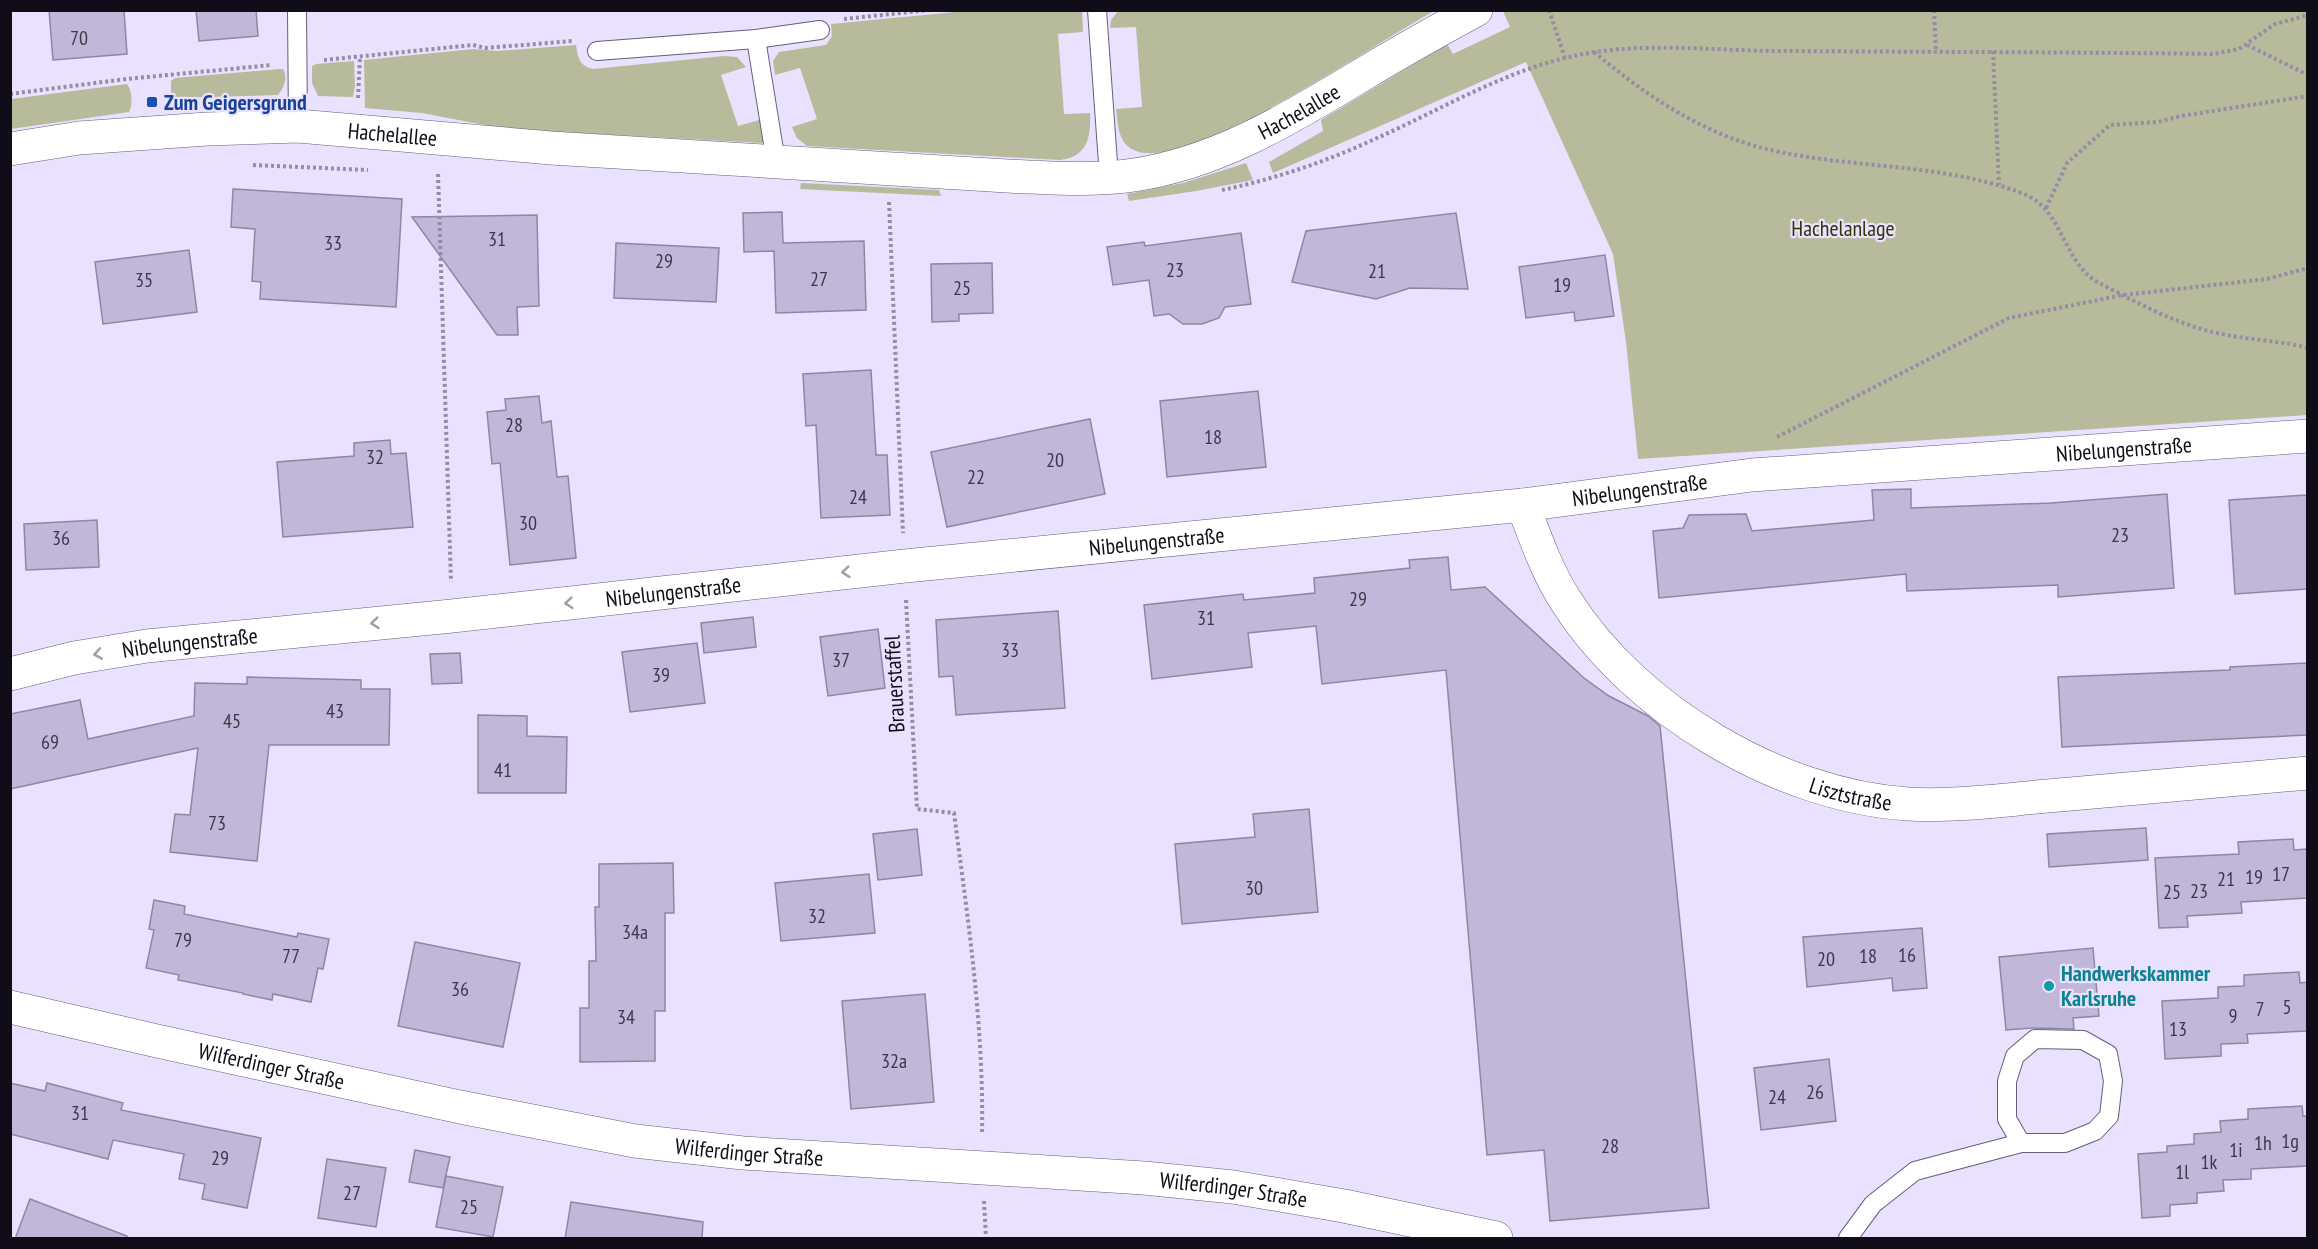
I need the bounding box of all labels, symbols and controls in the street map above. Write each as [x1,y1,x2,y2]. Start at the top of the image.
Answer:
house number: 70 [70,25,88,51]
street label: Hachelallee [1253,77,1345,146]
place label: Zum Geigersgrund [164,88,307,116]
marker: Zum Geigersgrund [145,95,159,109]
street label: Hachelallee [347,116,438,152]
park label: Hachelanlage [1791,214,1895,242]
house number: 31 [488,226,506,252]
house number: 33 [324,230,342,256]
house number: 29 [655,248,673,274]
house number: 23 [1166,257,1184,283]
house number: 21 [1368,258,1386,284]
house number: 27 [810,266,828,292]
house number: 35 [135,267,153,293]
house number: 19 [1553,272,1571,298]
house number: 25 [953,275,971,301]
house number: 28 [505,412,523,438]
house number: 18 [1204,424,1222,450]
street label: Nibelungenstraße [2055,430,2193,468]
house number: 32 [366,444,384,470]
house number: 20 [1046,447,1064,473]
house number: 22 [967,464,985,490]
street label: Nibelungenstraße [1571,467,1709,512]
house number: 24 [849,484,867,510]
house number: 30 [519,510,537,536]
street label: Nibelungenstraße [1087,521,1226,562]
house number: 23 [2111,522,2129,548]
house number: 36 [52,525,70,551]
one-way arrow [842,566,851,578]
street label: Nibelungenstraße [604,570,742,613]
house number: 29 [1349,586,1367,612]
one-way arrow [565,596,574,609]
house number: 31 [1197,605,1215,631]
one-way arrow [371,617,380,629]
street label: Nibelungenstraße [120,621,259,664]
street label: Brauerstaffel [877,634,911,733]
house number: 33 [1001,637,1019,663]
one-way arrow [93,647,103,660]
house number: 37 [832,647,850,673]
house number: 39 [652,662,670,688]
house number: 43 [326,698,344,724]
house number: 45 [223,708,241,734]
house number: 69 [41,729,59,755]
house number: 41 [494,757,512,783]
street label: Lisztstraße [1806,771,1893,816]
house number: 73 [208,810,226,836]
house number: 17 [2272,861,2290,887]
house number: 19 [2245,864,2263,890]
house number: 21 [2217,866,2235,892]
house number: 30 [1245,875,1263,901]
house number: 23 [2190,878,2208,904]
house number: 25 [2163,879,2181,905]
house number: 32 [808,903,826,929]
house number: 34a [622,919,648,945]
house number: 79 [174,927,192,953]
house number: 16 [1898,942,1916,968]
house number: 77 [282,943,300,969]
house number: 18 [1859,943,1877,969]
house number: 20 [1817,946,1835,972]
place label: Handwerkskammer Karlsruhe [2061,959,2211,1012]
house number: 36 [451,976,469,1002]
marker: Handwerkskammer Karlsruhe [2042,979,2056,993]
house number: 5 [2283,994,2292,1020]
house number: 7 [2256,996,2265,1022]
house number: 9 [2229,1003,2238,1029]
house number: 34 [617,1004,635,1030]
house number: 13 [2169,1016,2187,1042]
street label: Wilferdinger Straße [196,1036,347,1095]
house number: 32a [881,1048,907,1074]
house number: 26 [1806,1079,1824,1105]
house number: 24 [1768,1084,1786,1110]
house number: 31 [71,1100,89,1126]
house number: 1g [2281,1128,2299,1154]
house number: 1h [2254,1130,2272,1156]
street label: Wilferdinger Straße [674,1132,824,1172]
house number: 28 [1601,1133,1619,1159]
house number: 1i [2229,1137,2243,1163]
house number: 29 [211,1145,229,1171]
house number: 1k [2201,1149,2218,1175]
house number: 1l [2175,1159,2189,1185]
street label: Wilferdinger Straße [1158,1166,1310,1213]
house number: 27 [343,1180,361,1206]
house number: 25 [460,1194,478,1220]

